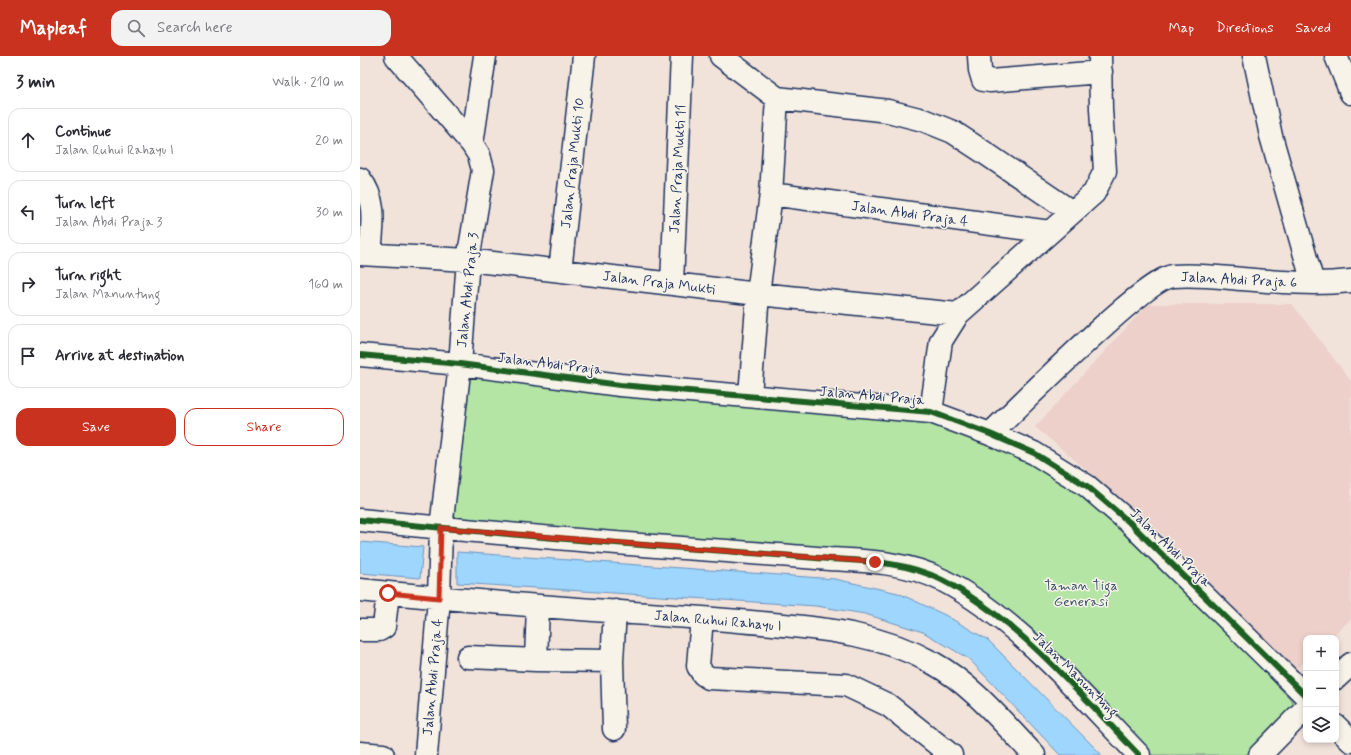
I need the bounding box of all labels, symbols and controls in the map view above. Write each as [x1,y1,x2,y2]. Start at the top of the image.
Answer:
search box [111,10,391,46]
text: Mapleaf [20,16,87,41]
icon: search [125,17,147,39]
text: Search here [157,18,233,38]
text: Map [1168,19,1194,37]
text: Directions [1216,19,1274,37]
text: Saved [1296,19,1331,37]
text: 3 min [16,71,55,93]
text: Walk · 210 m [272,74,344,91]
street label: Jalan Praja Mukti 10 [557,97,589,229]
street label: Jalan Praja Mukti 11 [666,104,690,234]
text: Continue [55,122,111,142]
icon: ahead [17,129,39,151]
text: 20 m [315,132,343,149]
text: Jalan Ruhui Rahayu I [55,142,174,159]
text: Turn left [55,194,115,214]
street label: Jalan Abdi Praja 4 [850,197,969,231]
icon: left [17,201,39,223]
text: 30 m [316,204,343,221]
text: Jalan Abdi Praja 3 [55,214,162,231]
street label: Jalan Abdi Praja 3 [453,232,483,349]
text: Turn right [55,266,122,286]
street label: Jalan Praja Mukti [602,267,716,299]
street label: Jalan Abdi Praja 6 [1180,268,1298,292]
icon: right [17,273,39,295]
text: 160 m [308,276,343,293]
text: Jalan Manuntung [55,286,160,303]
icon: arrive [17,345,39,367]
text: Arrive at destination [55,346,184,366]
street label: Jalan Abdi Praja [496,349,604,379]
street label: Jalan Abdi Praja [819,382,926,410]
button: Save [16,408,176,446]
button: Share [184,408,344,446]
street label: Jalan Abdi Praja [1126,505,1215,591]
route end [866,553,884,571]
park label: Taman Tiga Generasi [1044,577,1118,611]
route start [379,584,397,602]
street label: Jalan Ruhui Rahayu I [653,606,782,636]
street label: Jalan Abdi Praja 4 [419,618,447,736]
street label: Jalan Manuntung [1027,628,1122,723]
map controls [1303,635,1339,743]
button: + [1303,635,1339,671]
button: − [1303,671,1339,707]
button: layers [1303,707,1339,743]

